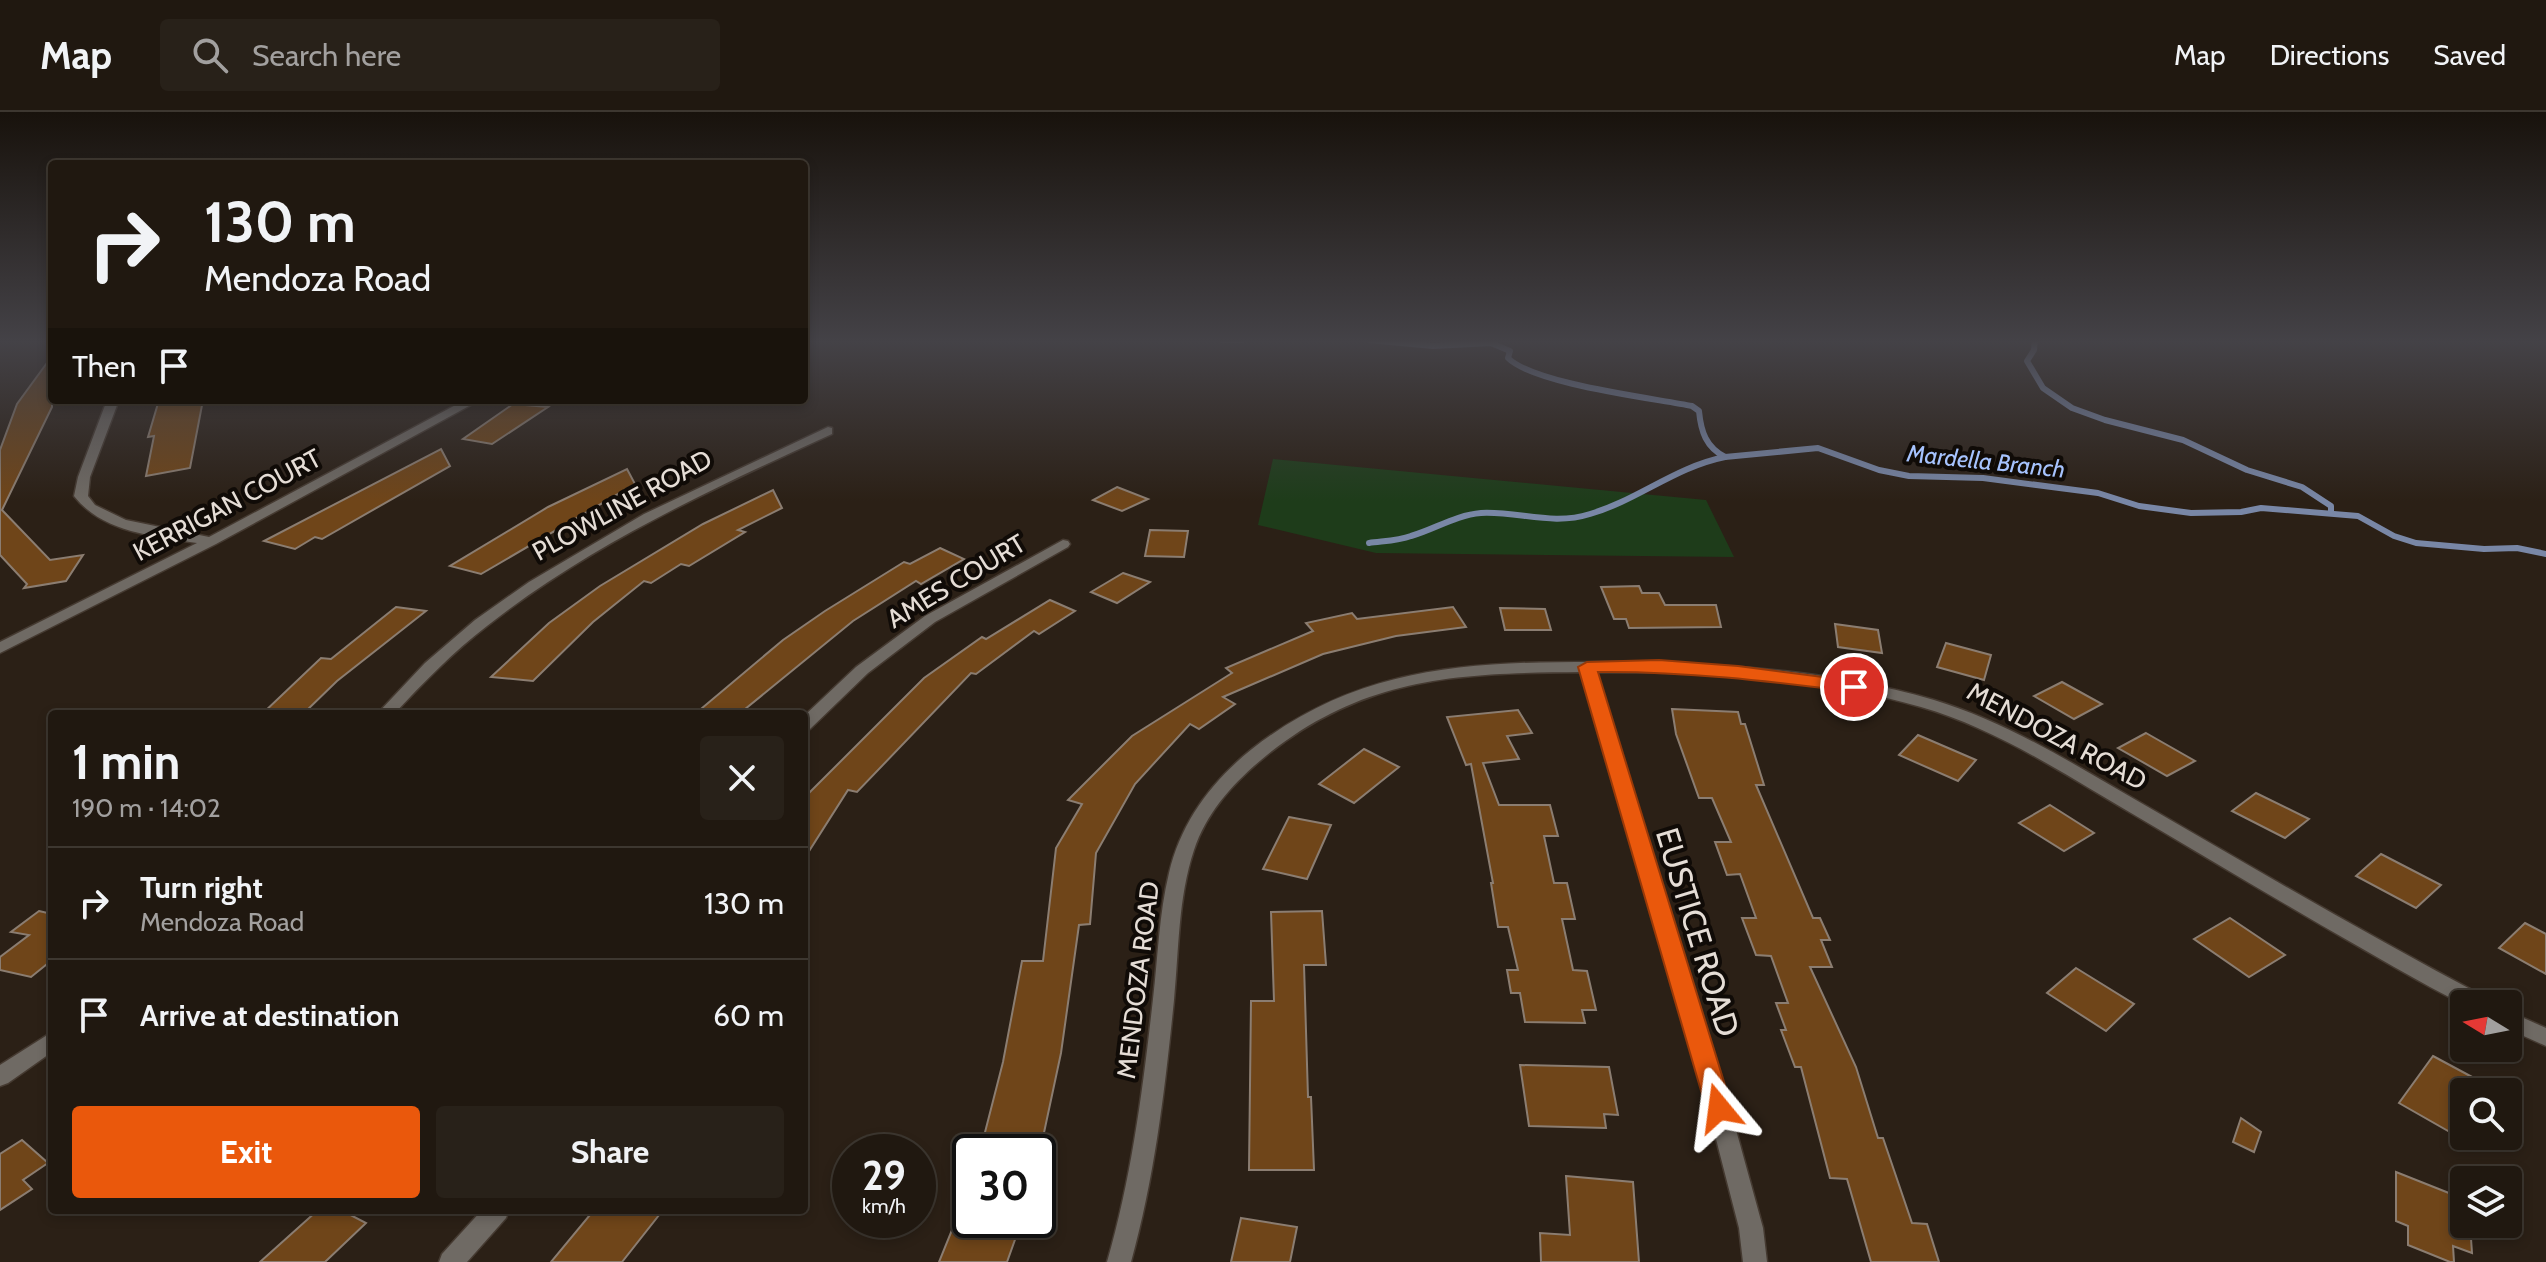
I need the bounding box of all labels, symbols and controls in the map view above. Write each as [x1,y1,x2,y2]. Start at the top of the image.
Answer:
search box [160,19,720,91]
text: Map [40,32,112,79]
icon: search [188,33,232,77]
text: Search here [252,37,401,74]
text: Map [2174,38,2226,72]
text: Directions [2270,38,2389,72]
text: Saved [2433,38,2506,72]
text: 130 m [204,188,356,256]
icon: right [72,192,176,296]
text: Mendoza Road [204,256,431,300]
icon: arrive [152,344,196,388]
text: Then [72,348,136,385]
water label: Mardella Branch [1905,438,2066,484]
street label: KERRIGAN COURT [127,442,327,568]
street label: PLOWLINE ROAD [527,442,717,568]
street label: AMES COURT [881,527,1031,635]
pin [1820,653,1888,721]
icon: arrive [1832,665,1876,709]
street label: MENDOZA ROAD [1962,675,2152,797]
text: 1 min [72,733,180,791]
button: close [700,736,784,820]
text: 190 m · 14:02 [72,792,221,824]
street label: EUSTICE ROAD [1648,823,1748,1041]
text: Turn right [140,869,263,906]
street label: MENDOZA ROAD [1110,879,1166,1081]
icon: right [72,881,116,925]
text: 130 m [704,885,784,922]
text: Mendoza Road [140,906,304,938]
north arrow [2450,990,2522,1062]
map controls [2450,990,2522,1238]
icon: arrive [72,993,116,1037]
text: Arrive at destination [140,997,400,1034]
text: 60 m [713,997,784,1034]
position arrow [1677,1066,1761,1150]
button: search [2450,1078,2522,1150]
button: Exit [72,1106,420,1198]
button: Share [436,1106,784,1198]
speed limit sign: 30 [952,1134,1056,1238]
text: 29 [862,1151,906,1200]
button: layers [2450,1166,2522,1238]
text: km/h [862,1194,906,1218]

